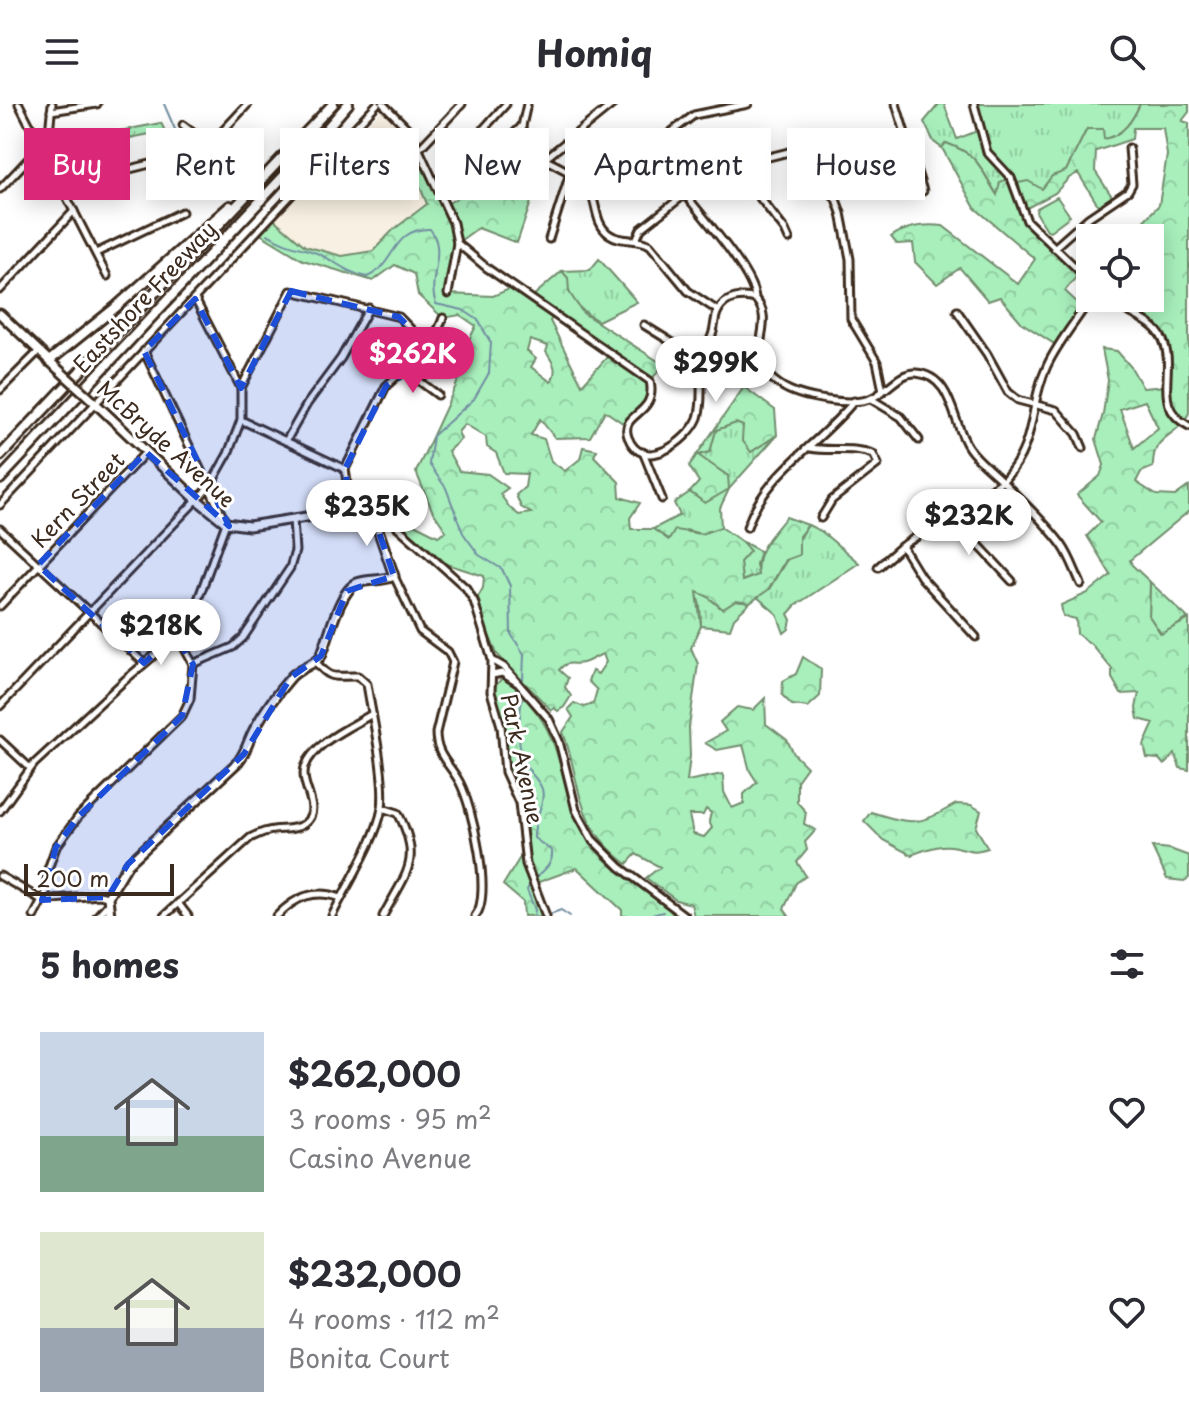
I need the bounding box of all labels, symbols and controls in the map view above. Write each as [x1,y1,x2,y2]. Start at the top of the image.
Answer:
text: Homiq [536,25,653,79]
icon: menu [40,30,84,74]
icon: search [1105,30,1149,74]
chip: Buy [24,128,130,200]
chip: Rent [146,128,264,200]
chip: Filters [280,128,419,200]
chip: New [435,128,549,200]
chip: Apartment [565,128,771,200]
chip: House [787,128,925,200]
street label: Eastshore Freeway [65,213,223,379]
map controls [1076,224,1164,312]
button: locate [1076,224,1164,312]
pin: $262K [357,327,469,395]
text: $262K [369,333,457,372]
pin: $299K [660,336,772,404]
text: $299K [673,342,759,381]
street label: McBryde Avenue [90,372,244,514]
street label: Kern Street [23,443,131,554]
pin: $235K [311,480,423,548]
text: $235K [324,486,410,525]
pin: $232K [913,489,1025,557]
text: $232K [924,495,1014,534]
pin: $218K [105,599,217,667]
text: $218K [119,605,203,644]
street label: Park Avenue [494,690,553,827]
scale bar [24,860,174,896]
text: 200 m [36,861,109,894]
text: 5 homes [40,938,179,990]
icon: filters [1105,942,1149,986]
text: $262,000 [288,1047,461,1099]
icon: home [104,1064,200,1160]
icon: heart [1105,1090,1149,1134]
text: 3 rooms · 95 m² [288,1099,492,1138]
text: Casino Avenue [288,1138,472,1177]
text: $232,000 [288,1247,462,1299]
icon: home [104,1264,200,1360]
icon: heart [1105,1290,1149,1334]
text: 4 rooms · 112 m² [288,1299,500,1338]
text: Bonita Court [288,1338,450,1377]

